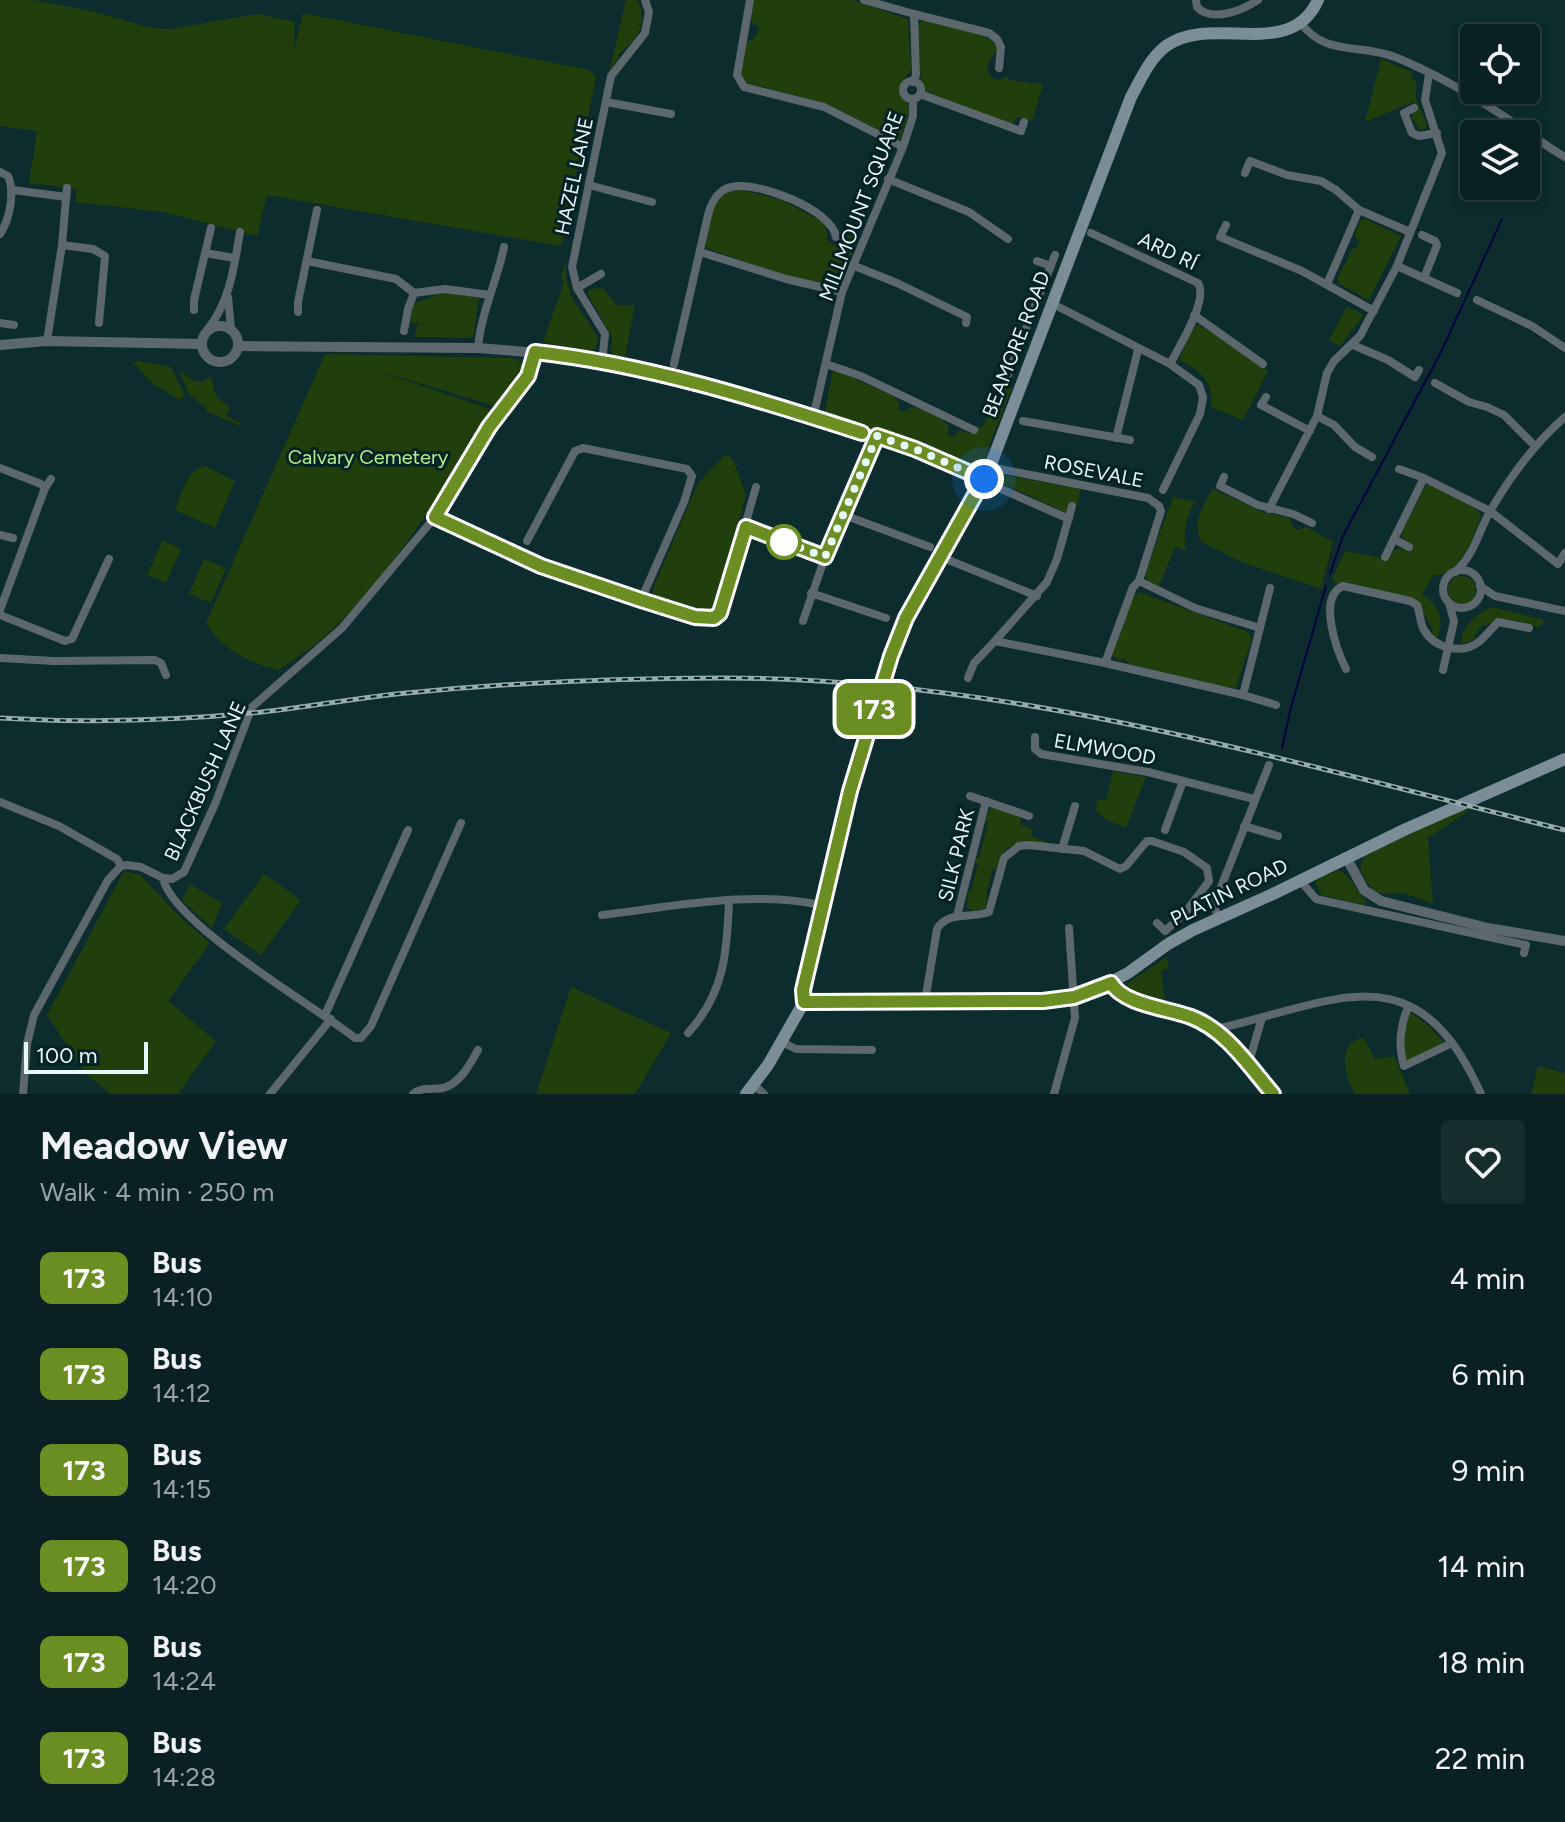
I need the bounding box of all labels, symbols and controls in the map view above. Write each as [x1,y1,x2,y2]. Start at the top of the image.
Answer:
map controls [1460,24,1540,200]
button: locate [1460,24,1540,104]
street label: MILLMOUNT SQUARE [814,108,908,304]
street label: HAZEL LANE [550,115,598,237]
button: layers [1460,120,1540,200]
street label: ARD RÍ [1135,227,1202,275]
street label: BEAMORE ROAD [977,267,1055,421]
park label: Calvary Cemetery [288,445,449,469]
street label: ROSEVALE [1042,450,1146,492]
your location [964,459,1004,499]
unlabelled marker [767,525,801,559]
line badge: 173 [828,683,920,735]
text: 173 [853,692,895,726]
street label: BLACKBUSH LANE [159,697,251,865]
street label: ELMWOOD [1052,728,1158,770]
street label: SILK PARK [933,805,979,904]
street label: PLATIN ROAD [1166,853,1292,931]
scale bar [24,1038,148,1074]
text: 100 m [36,1042,97,1069]
button: heart [1441,1120,1525,1204]
text: Meadow View [40,1123,288,1169]
text: Walk · 4 min · 250 m [40,1176,274,1208]
text: Bus [152,1244,201,1281]
text: 4 min [1450,1260,1525,1297]
text: 173 [63,1261,105,1295]
text: 14:10 [152,1281,213,1313]
text: Bus [152,1340,201,1377]
text: 6 min [1451,1356,1525,1393]
text: 173 [63,1357,105,1391]
text: 14:12 [152,1377,211,1409]
text: Bus [152,1436,201,1473]
text: 9 min [1451,1452,1525,1489]
text: 173 [63,1453,105,1487]
text: 14:15 [152,1473,211,1505]
text: Bus [152,1532,201,1569]
text: 14 min [1437,1548,1525,1585]
text: 173 [63,1549,105,1583]
text: 14:20 [152,1569,217,1601]
text: Bus [152,1628,201,1665]
text: 18 min [1438,1644,1525,1681]
text: 173 [63,1645,105,1679]
text: 14:24 [152,1665,216,1697]
text: Bus [152,1724,201,1761]
text: 22 min [1435,1740,1525,1777]
text: 173 [63,1741,105,1775]
text: 14:28 [152,1761,216,1793]

